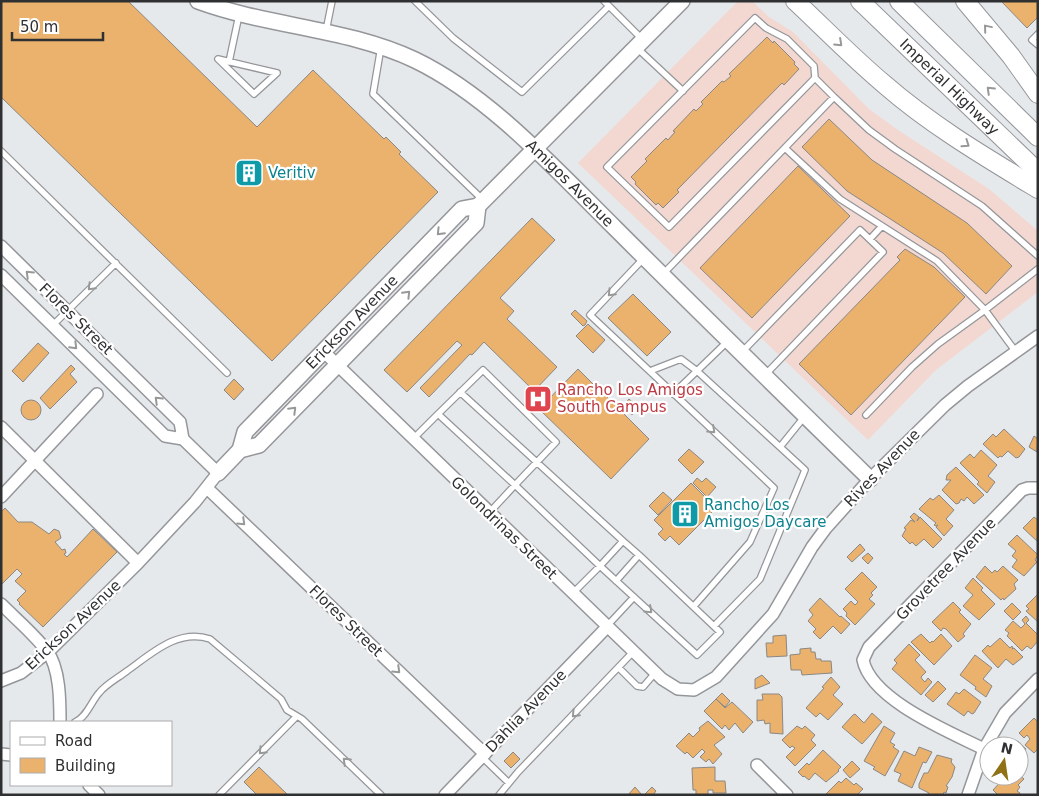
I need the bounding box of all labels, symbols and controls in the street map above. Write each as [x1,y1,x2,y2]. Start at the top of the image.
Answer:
scale bar [12,10,104,42]
text: 50 m [20,18,58,36]
one-way arrow [984,24,993,33]
street label: Imperial Highway [896,35,1003,139]
one-way arrow [834,37,843,46]
one-way arrow [987,87,996,96]
street label: Amigos Avenue [522,136,617,231]
one-way arrow [960,138,969,148]
building icon: Veritiv [234,158,264,188]
place label: Veritiv [268,164,316,182]
one-way arrow [436,226,445,235]
one-way arrow [26,271,35,280]
street label: Erickson Avenue [302,271,402,373]
street label: Flores Street [36,279,117,359]
one-way arrow [88,281,97,290]
one-way arrow [608,287,617,296]
one-way arrow [401,291,410,300]
one-way arrow [68,340,77,349]
place label: Rancho Los Amigos South Campus [557,381,703,416]
hospital icon: Rancho Los Amigos South Campus [523,384,553,414]
one-way arrow [155,397,164,406]
one-way arrow [287,407,296,416]
one-way arrow [706,424,715,433]
street label: Rives Avenue [840,425,924,511]
street label: Golondrinas Street [447,473,561,583]
place label: Rancho Los Amigos Daycare [704,496,826,531]
building icon: Rancho Los Amigos Daycare [670,499,700,529]
street label: Grovetree Avenue [892,514,1000,624]
one-way arrow [237,516,246,525]
street label: Erickson Avenue [22,576,124,674]
street label: Flores Street [306,581,387,661]
one-way arrow [643,604,652,613]
one-way arrow [392,664,401,673]
street label: Dahlia Avenue [482,666,570,756]
one-way arrow [571,708,580,717]
legend [10,721,172,786]
text: Road [55,732,93,750]
north arrow [979,736,1029,786]
text: N [999,739,1014,757]
one-way arrow [259,746,268,755]
text: Building [55,757,116,775]
one-way arrow [342,758,351,767]

